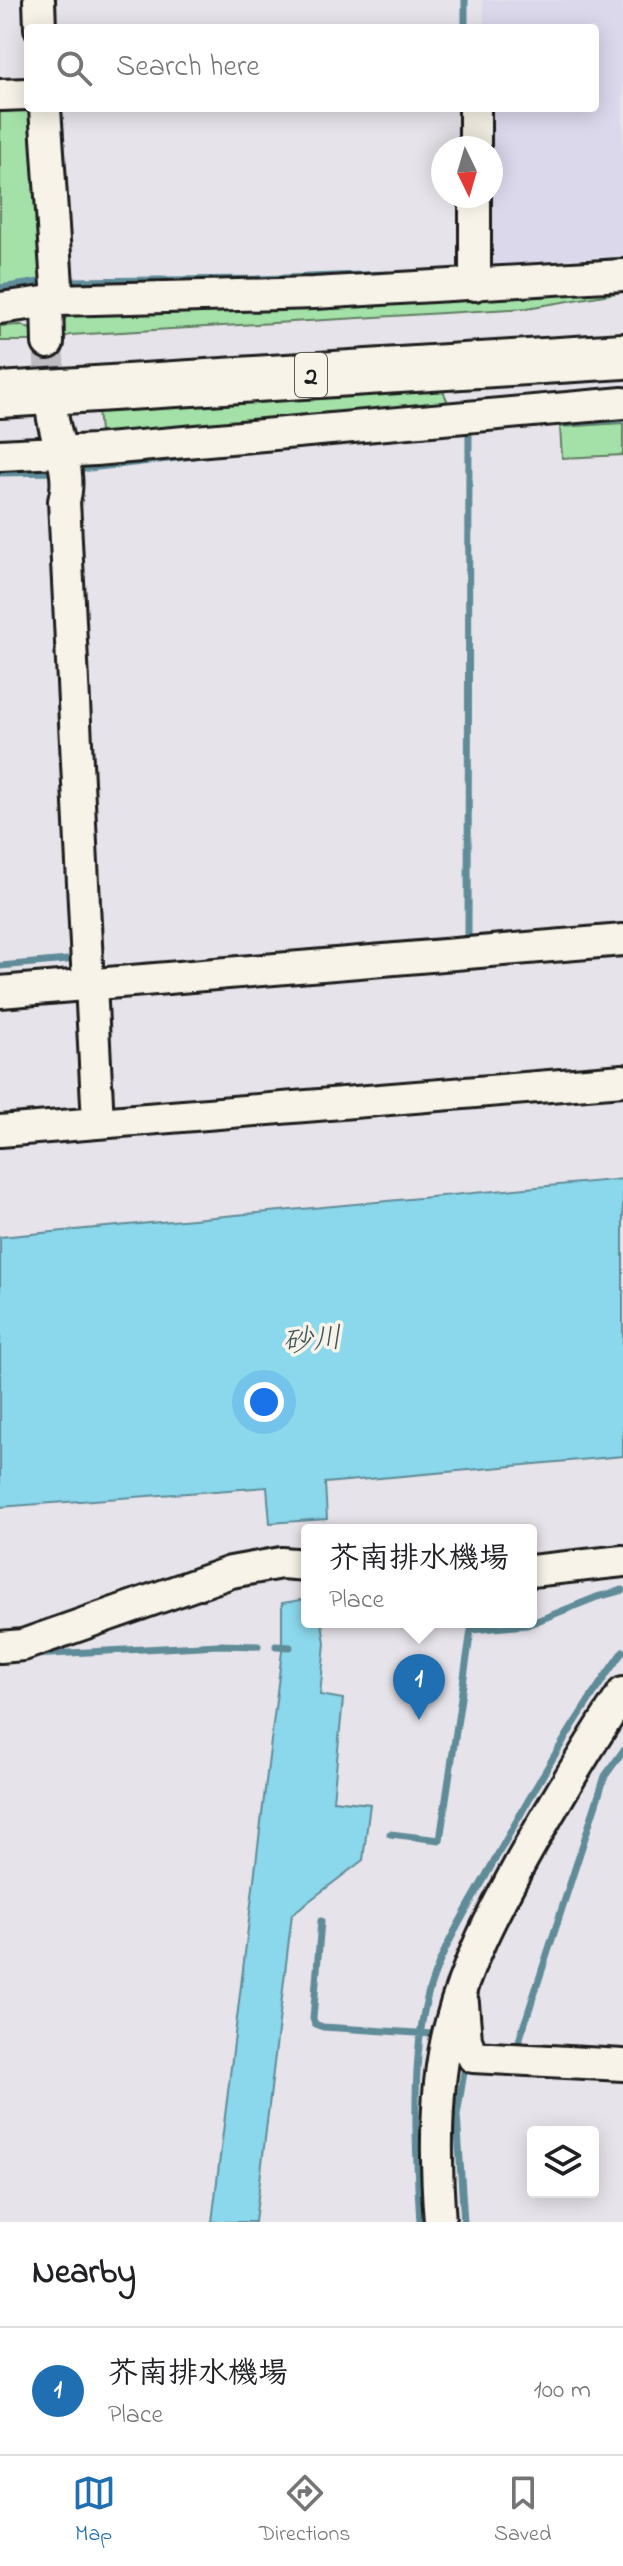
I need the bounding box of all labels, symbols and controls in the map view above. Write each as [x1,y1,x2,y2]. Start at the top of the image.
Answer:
search box [24,24,599,112]
icon: search [52,46,96,90]
text: Search here [116,46,260,90]
north arrow [431,136,503,208]
road number: 2 [295,353,327,397]
water label: 砂川 [280,1317,344,1367]
your location [244,1382,284,1422]
popup [301,1524,537,1628]
text: 芥南排水機場 [329,1538,509,1582]
text: Place [329,1582,384,1620]
pin: 1 [393,1654,445,1720]
map controls [527,2126,599,2198]
button: layers [527,2126,599,2198]
text: Nearby [32,2249,136,2299]
text: 芥南排水機場 [108,2353,288,2397]
text: 1 [54,2372,62,2410]
text: 100 m [534,2372,591,2410]
text: Place [108,2397,163,2435]
tab: Map [72,2471,116,2551]
tab: Directions [259,2471,351,2551]
tab: Saved [494,2471,551,2551]

